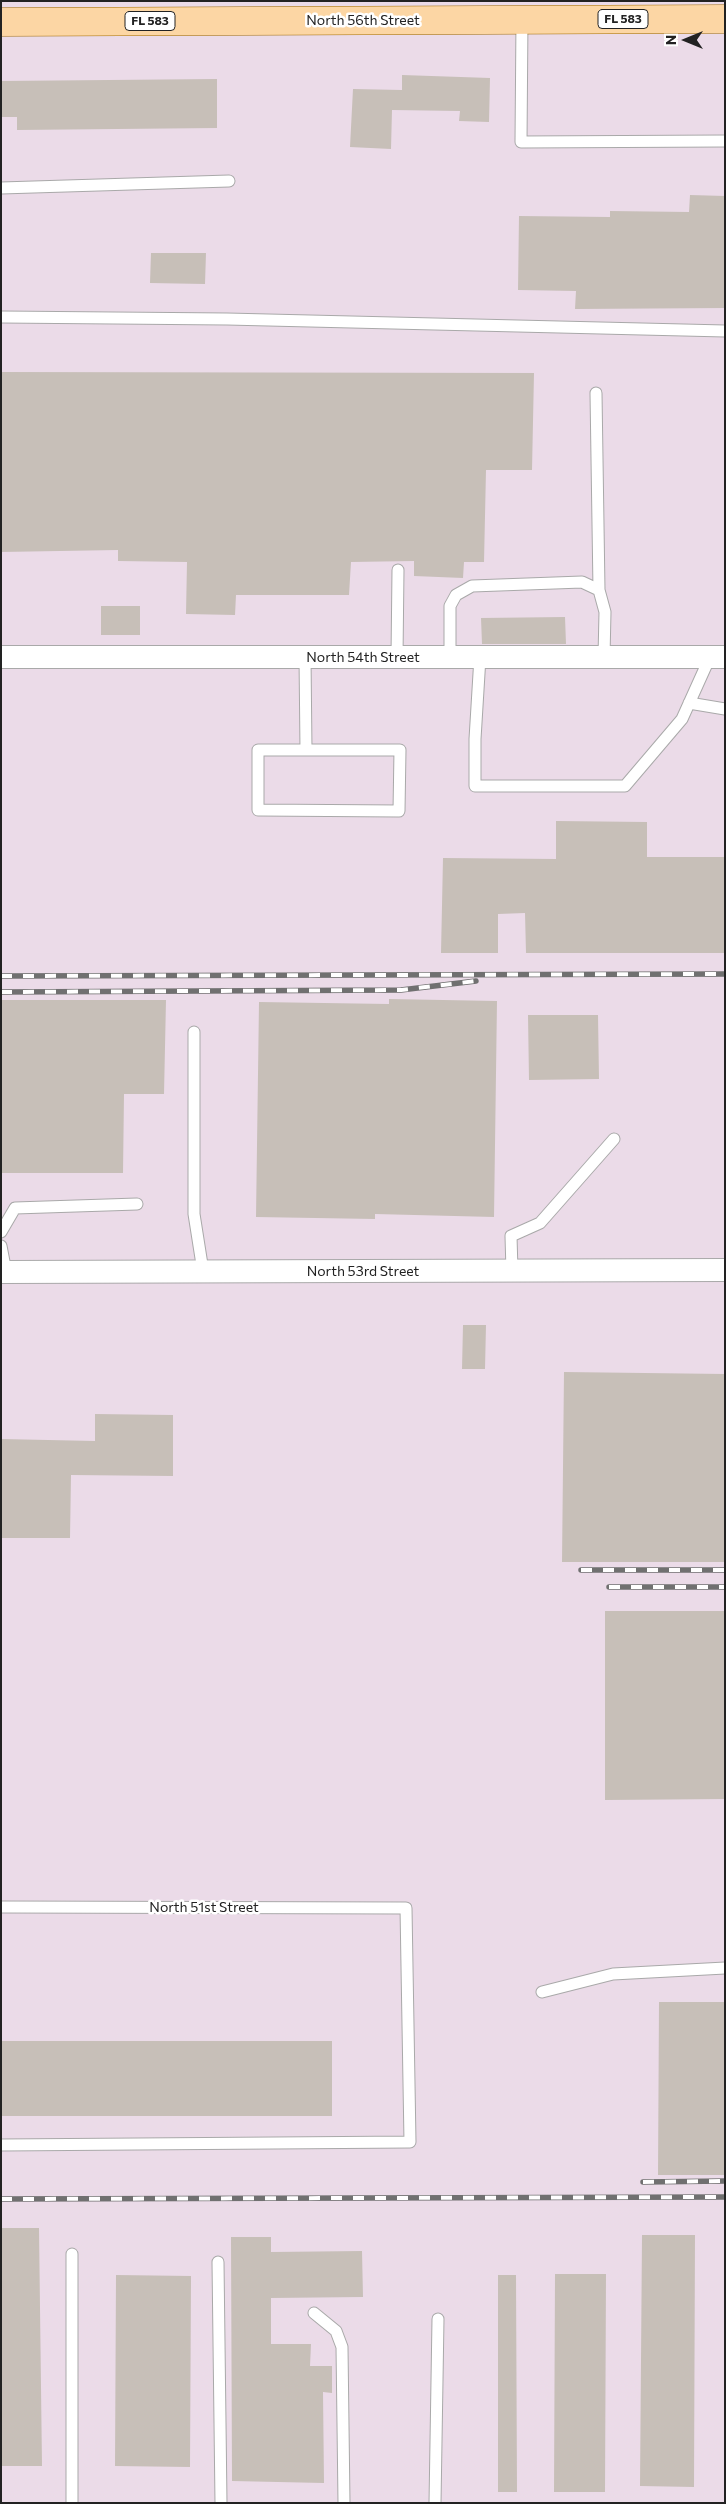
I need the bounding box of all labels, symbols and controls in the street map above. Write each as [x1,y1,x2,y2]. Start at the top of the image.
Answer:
road number: FL 583 [598,10,648,28]
road number: FL 583 [125,12,175,30]
street label: North 56th Street [306,12,420,28]
north arrow [661,15,711,65]
text: N [662,35,679,45]
street label: North 54th Street [306,649,420,665]
street label: North 53rd Street [307,1263,419,1279]
street label: North 51st Street [149,1899,259,1915]

